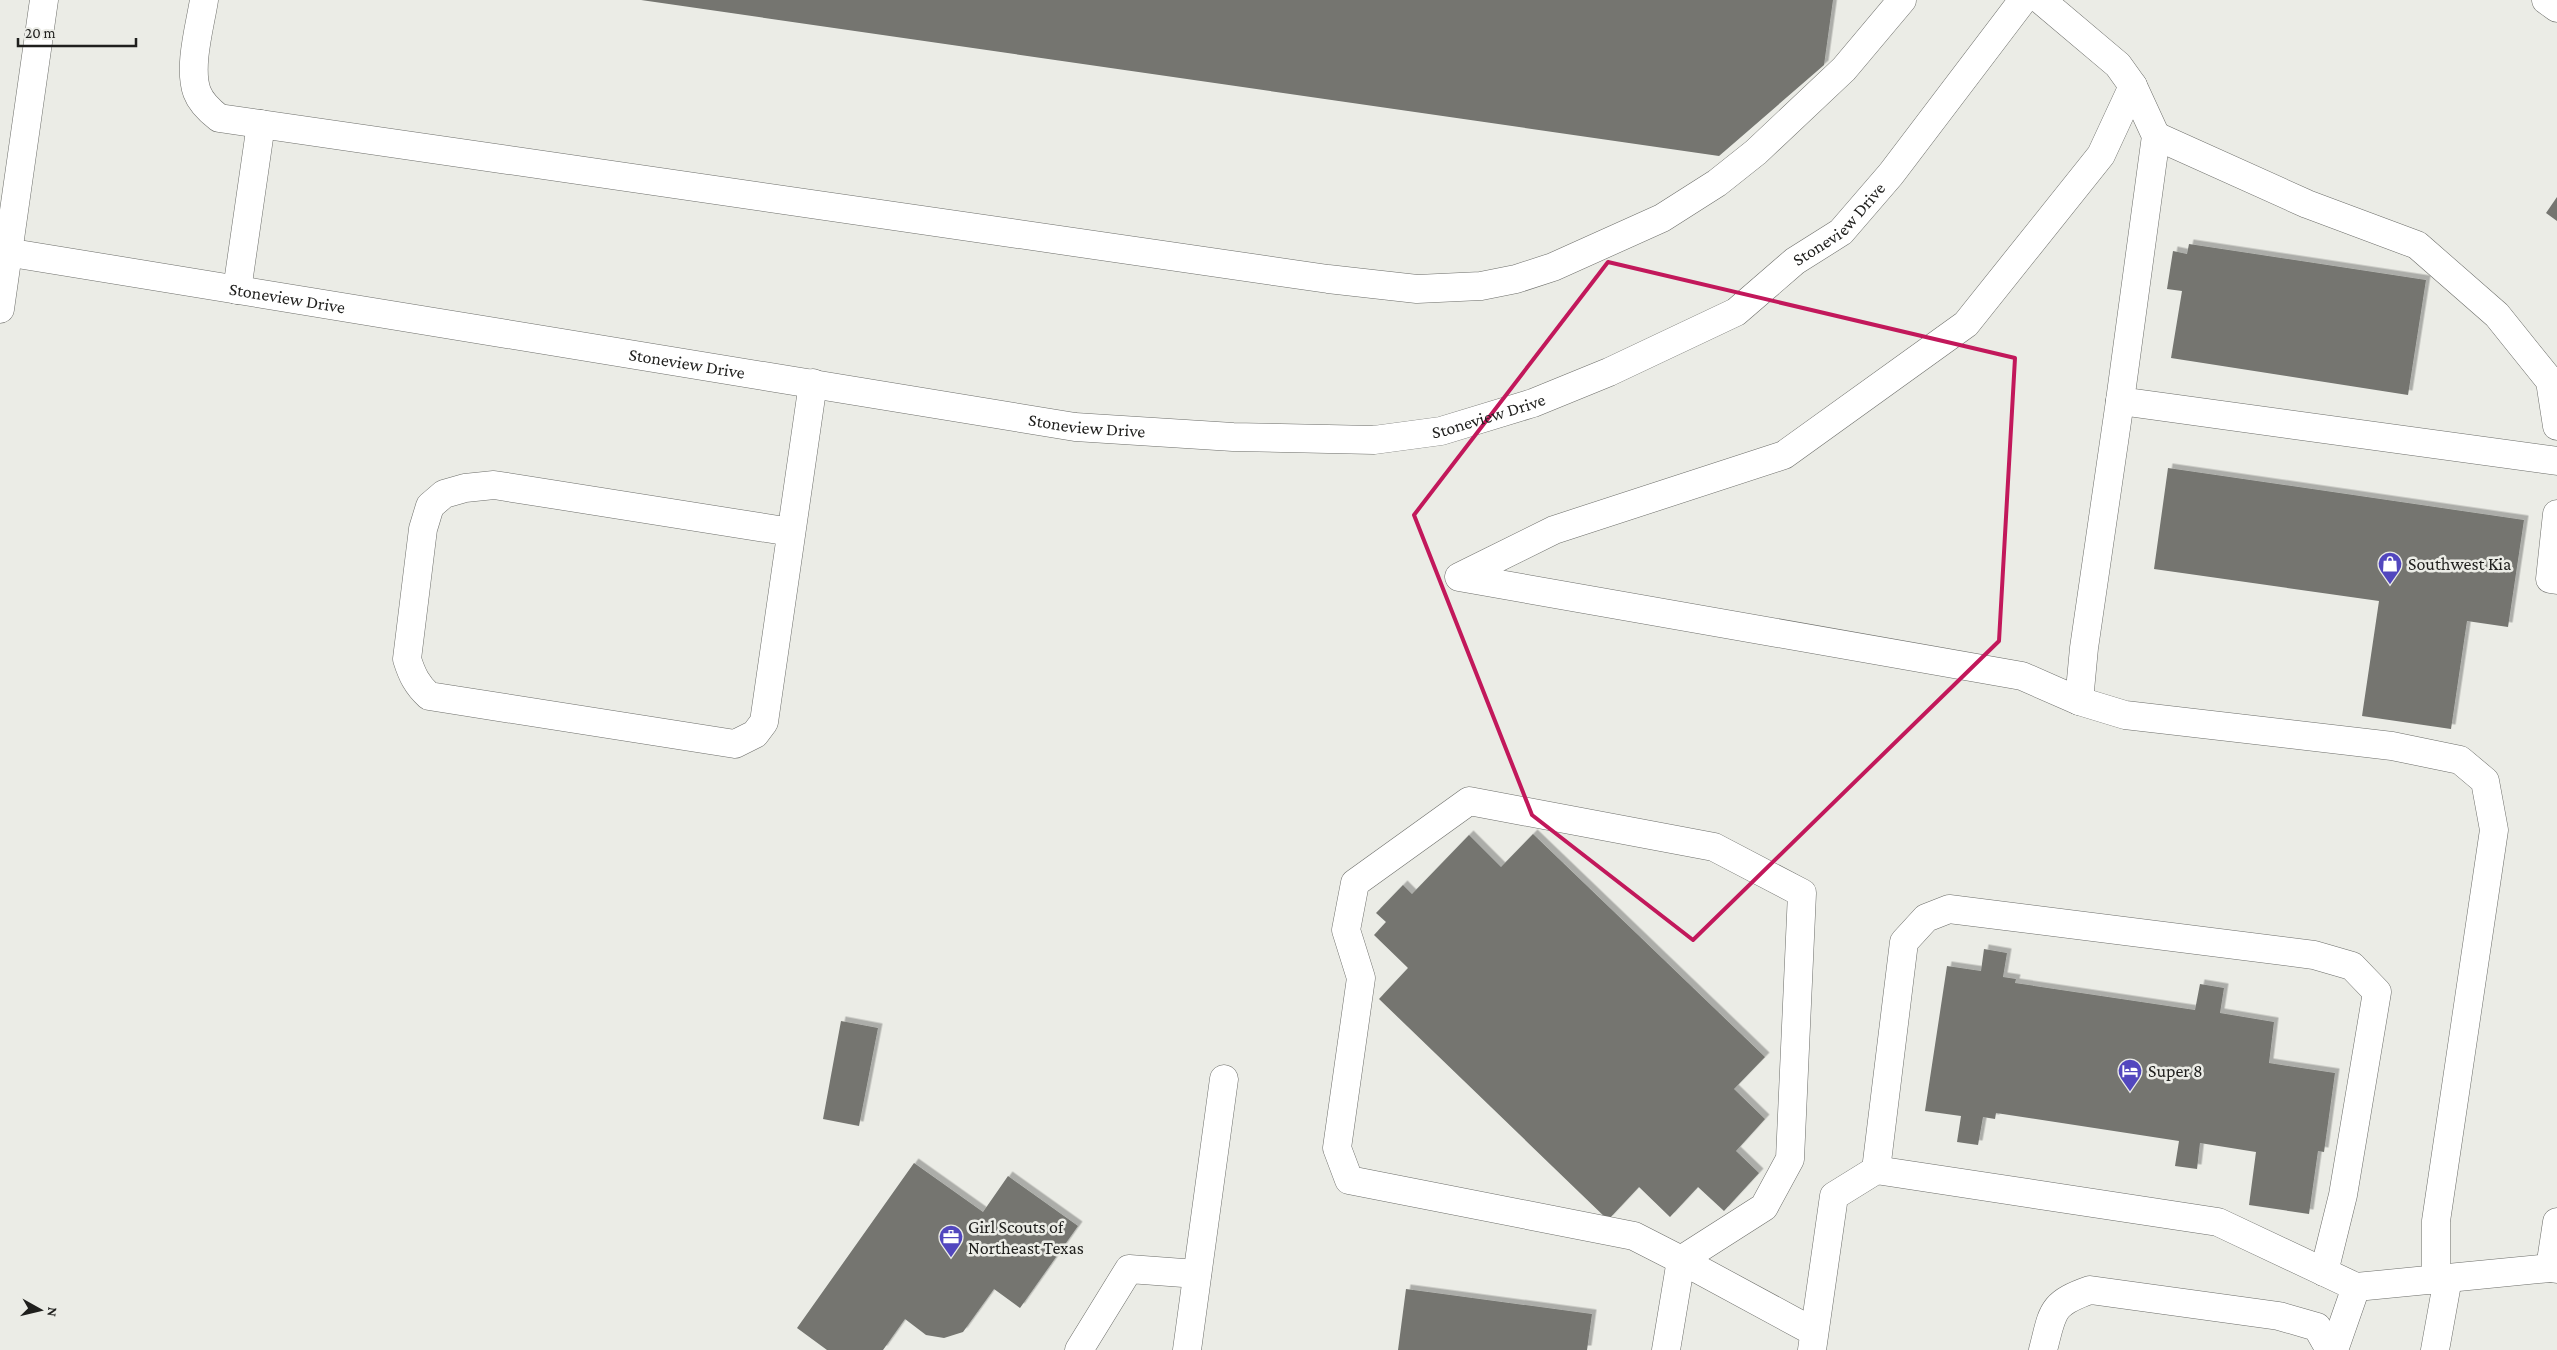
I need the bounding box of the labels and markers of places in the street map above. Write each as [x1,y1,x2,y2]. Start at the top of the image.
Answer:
shop icon: Southwest Kia [2377,551,2403,585]
place label: Southwest Kia [2408,554,2511,574]
hotel icon: Super 8 [2117,1058,2143,1092]
place label: Super 8 [2148,1061,2203,1081]
place label: Girl Scouts of Northeast Texas [968,1217,1084,1258]
office icon: Girl Scouts of Northeast Texas [938,1224,964,1258]

